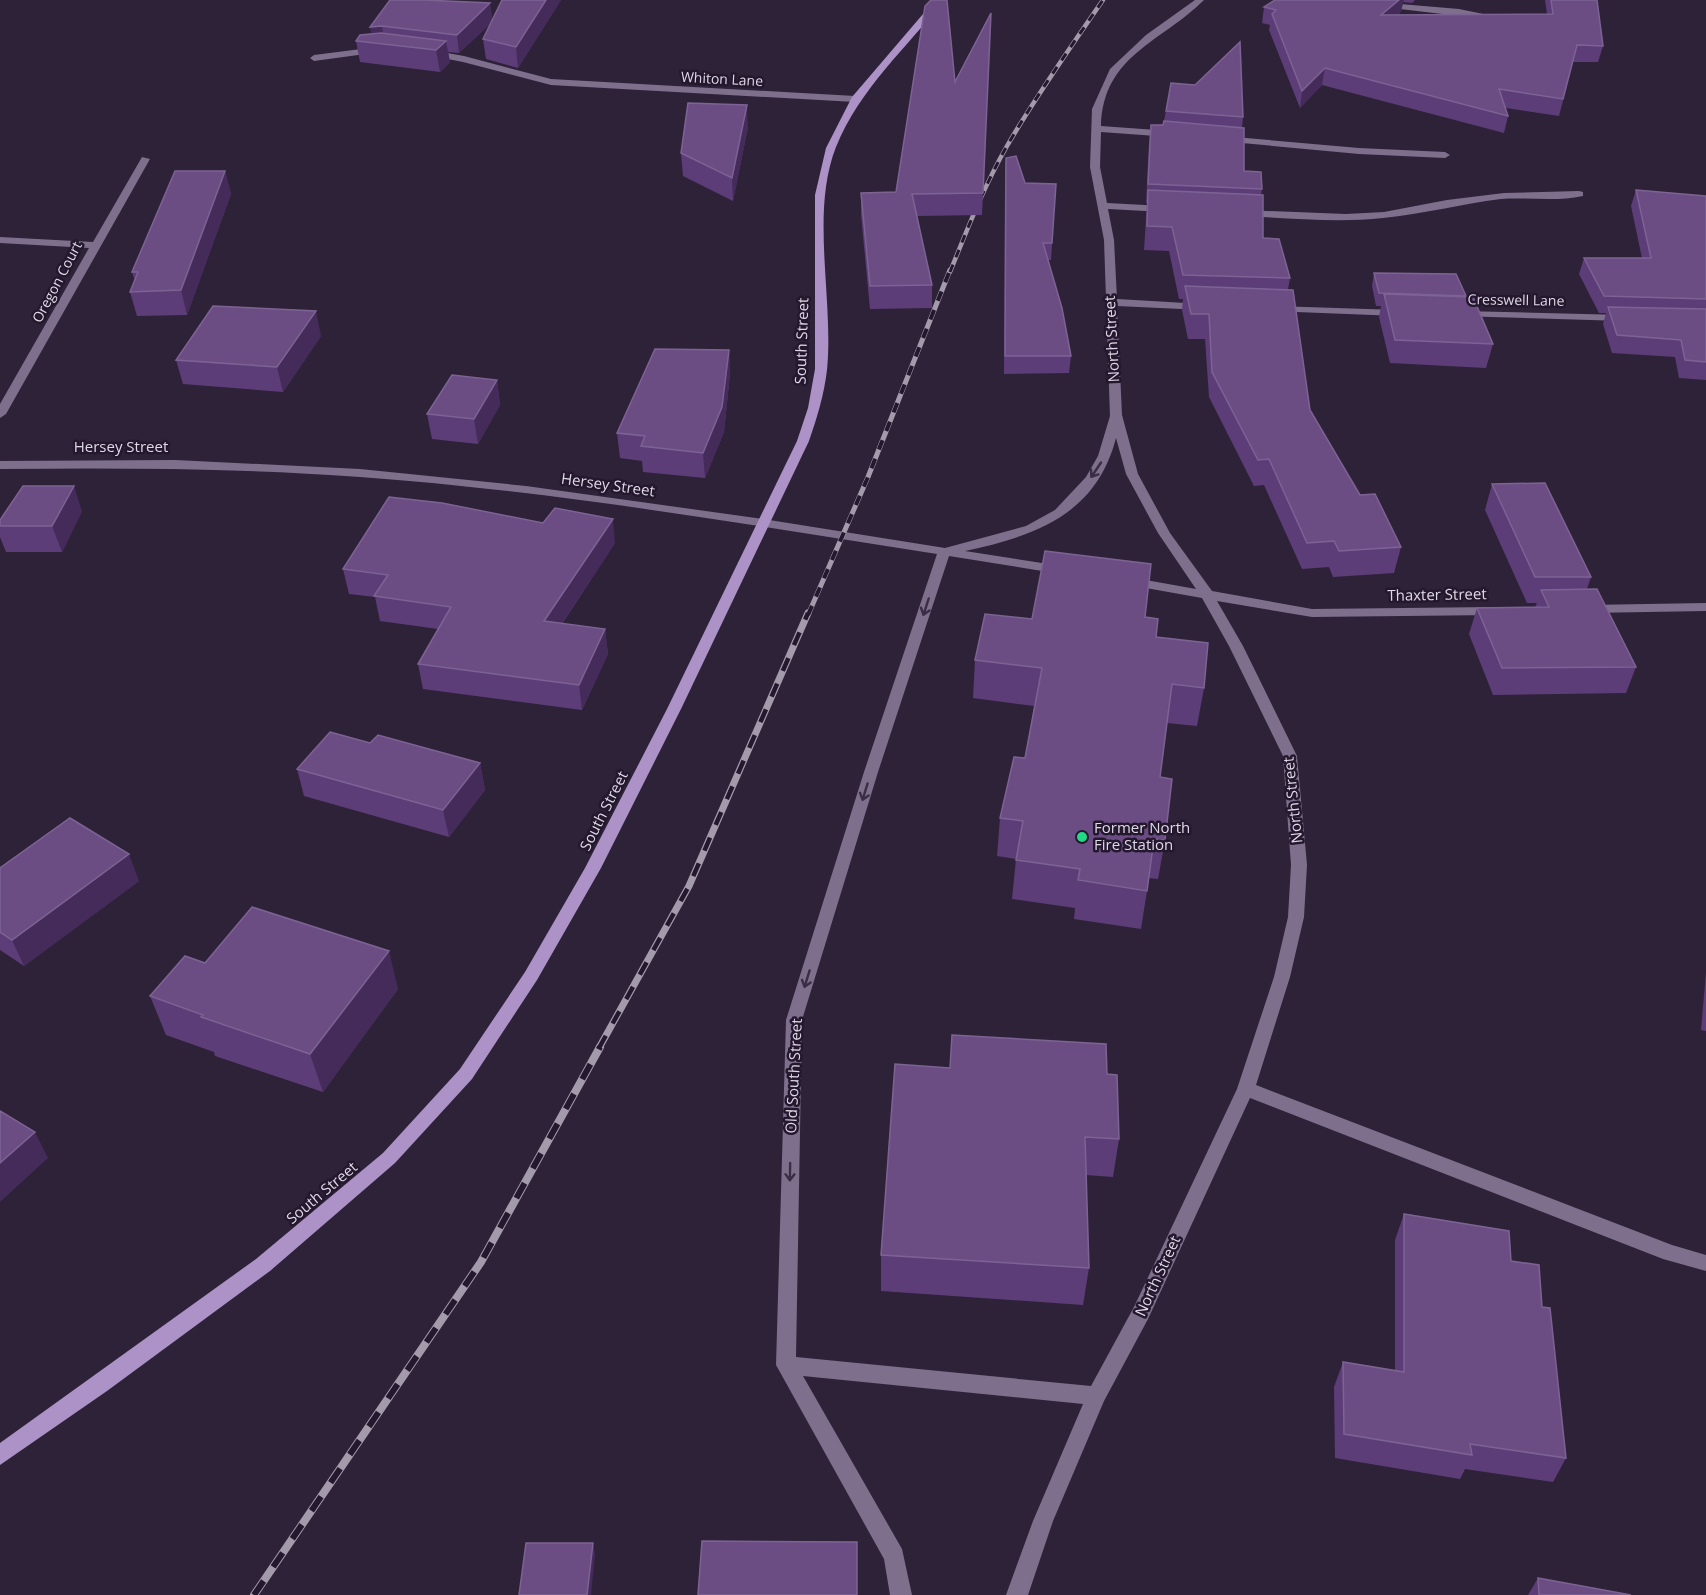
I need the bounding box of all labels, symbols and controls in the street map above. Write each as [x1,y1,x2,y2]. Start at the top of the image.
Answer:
street label: Whiton Lane [680,67,764,90]
street label: Oregon Court [27,238,86,326]
street label: Cresswell Lane [1467,289,1565,310]
street label: North Street [1099,295,1123,383]
street label: South Street [789,297,813,385]
street label: Hersey Street [74,436,168,456]
one-way arrow [1090,461,1102,477]
street label: Hersey Street [560,468,656,500]
street label: Thaxter Street [1387,583,1487,605]
one-way arrow [919,597,930,616]
street label: North Street [1278,756,1306,844]
street label: South Street [574,767,632,854]
one-way arrow [858,782,869,801]
place label: Former North Fire Station [1094,817,1190,854]
marker: Former North Fire Station [1075,830,1089,844]
one-way arrow [801,969,812,988]
street label: Old South Street [780,1018,806,1134]
street label: South Street [282,1157,361,1228]
one-way arrow [785,1161,796,1181]
street label: North Street [1130,1232,1184,1319]

